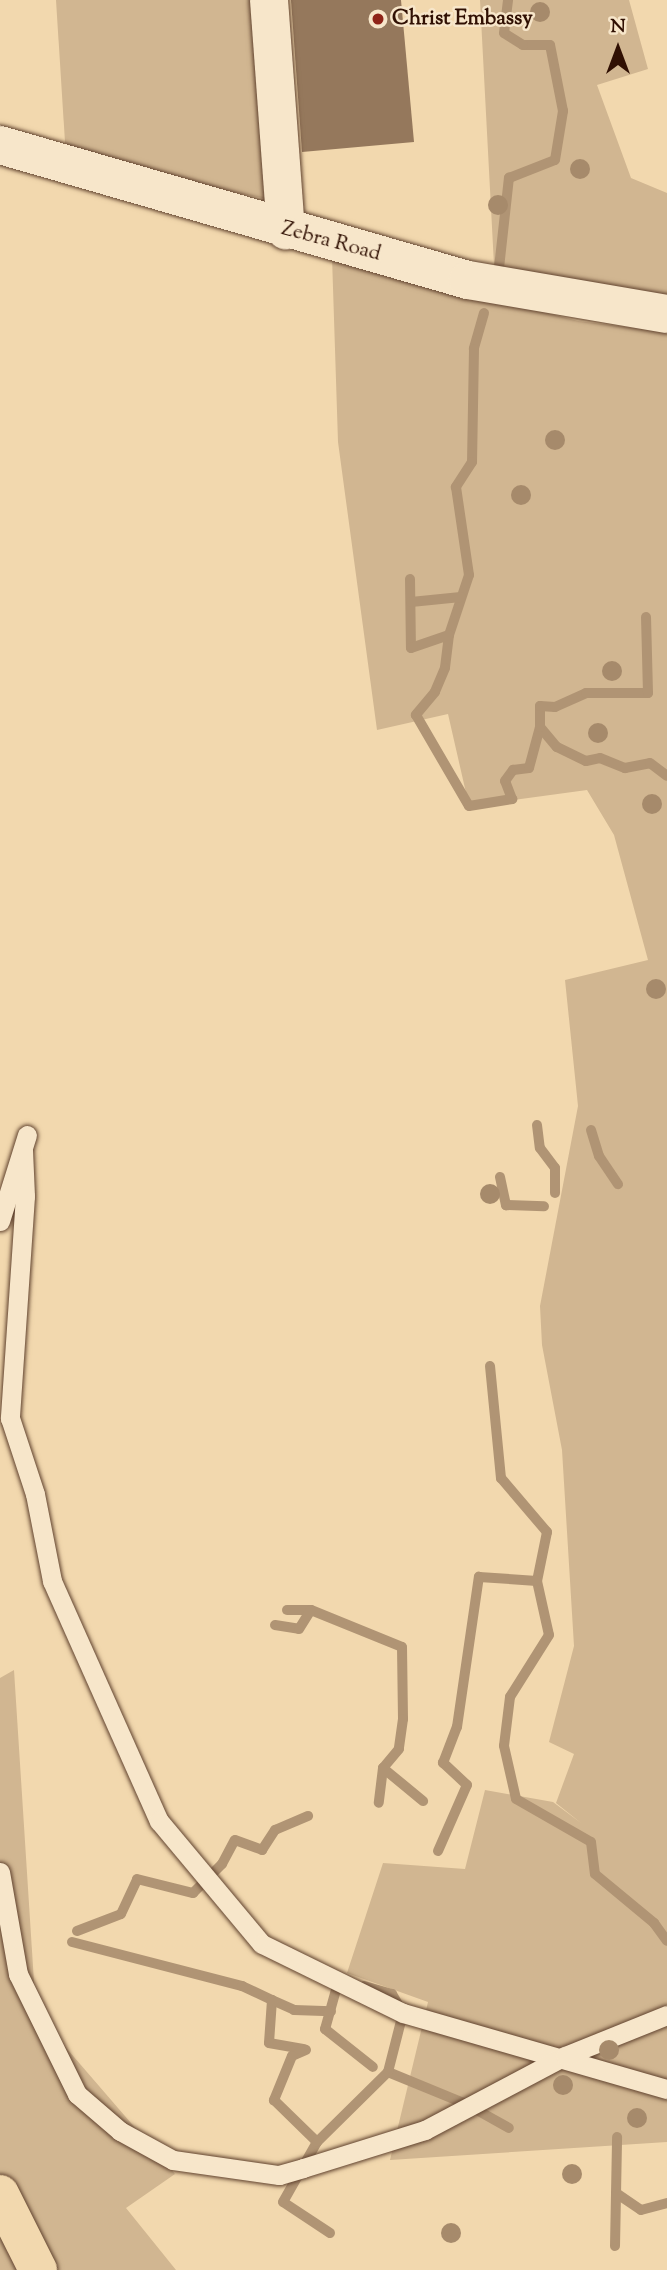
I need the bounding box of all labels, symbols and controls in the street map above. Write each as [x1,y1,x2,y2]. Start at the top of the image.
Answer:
place label: Christ Embassy [392,6,533,32]
marker: Christ Embassy [370,11,386,27]
north arrow [583,14,653,84]
text: N [610,14,626,41]
street label: Zebra Road [278,217,384,267]

